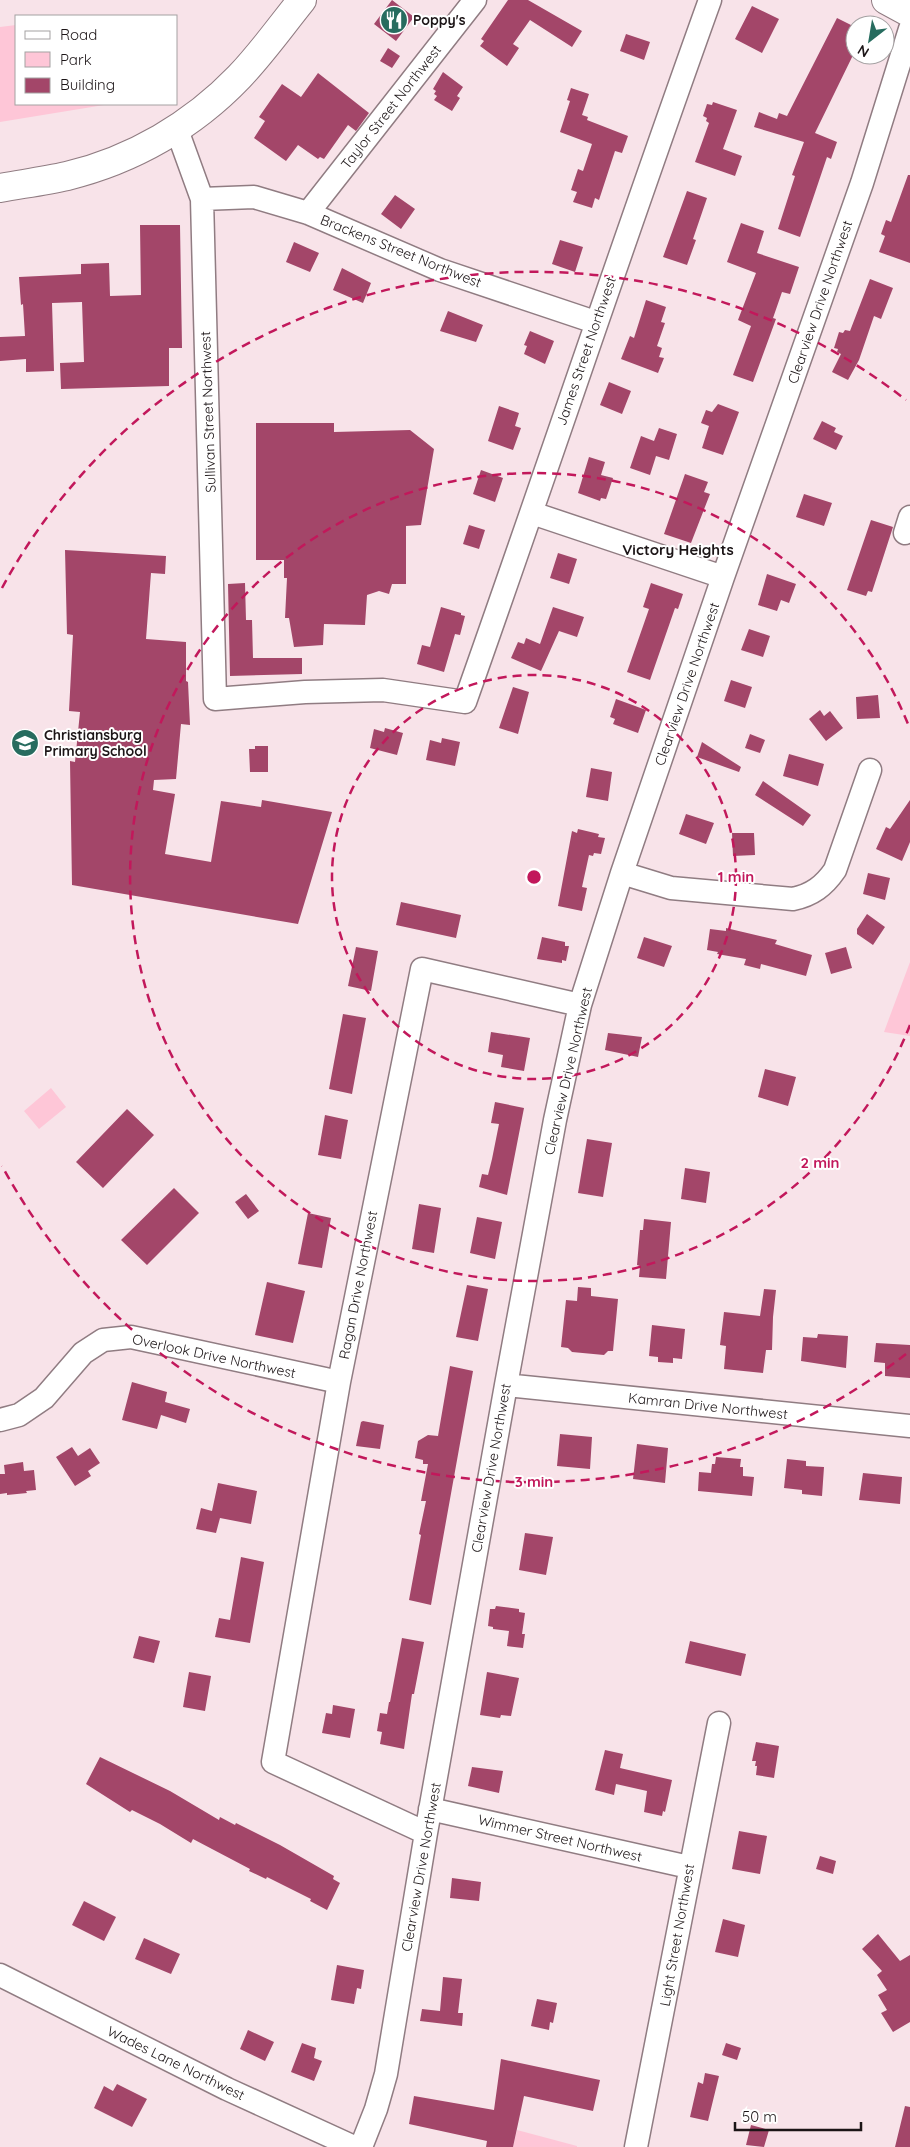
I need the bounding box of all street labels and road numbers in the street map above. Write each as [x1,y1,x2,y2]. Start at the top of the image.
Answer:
street label: Taylor Street Northwest [337,41,445,173]
street label: Brackens Street Northwest [318,210,484,292]
street label: Clearview Drive Northwest [784,218,856,386]
street label: James Street Northwest [552,274,620,428]
street label: Sullivan Street Northwest [196,331,220,493]
street label: Clearview Drive Northwest [651,600,723,768]
street label: Clearview Drive Northwest [540,985,596,1157]
street label: Ragan Drive Northwest [335,1209,381,1361]
street label: Overlook Drive Northwest [131,1330,298,1382]
street label: Clearview Drive Northwest [467,1382,515,1554]
street label: Kamran Drive Northwest [627,1389,789,1423]
street label: Clearview Drive Northwest [397,1781,445,1953]
street label: Wimmer Street Northwest [476,1810,644,1866]
street label: Light Street Northwest [656,1862,698,2008]
street label: Wades Lane Northwest [104,2022,248,2104]

